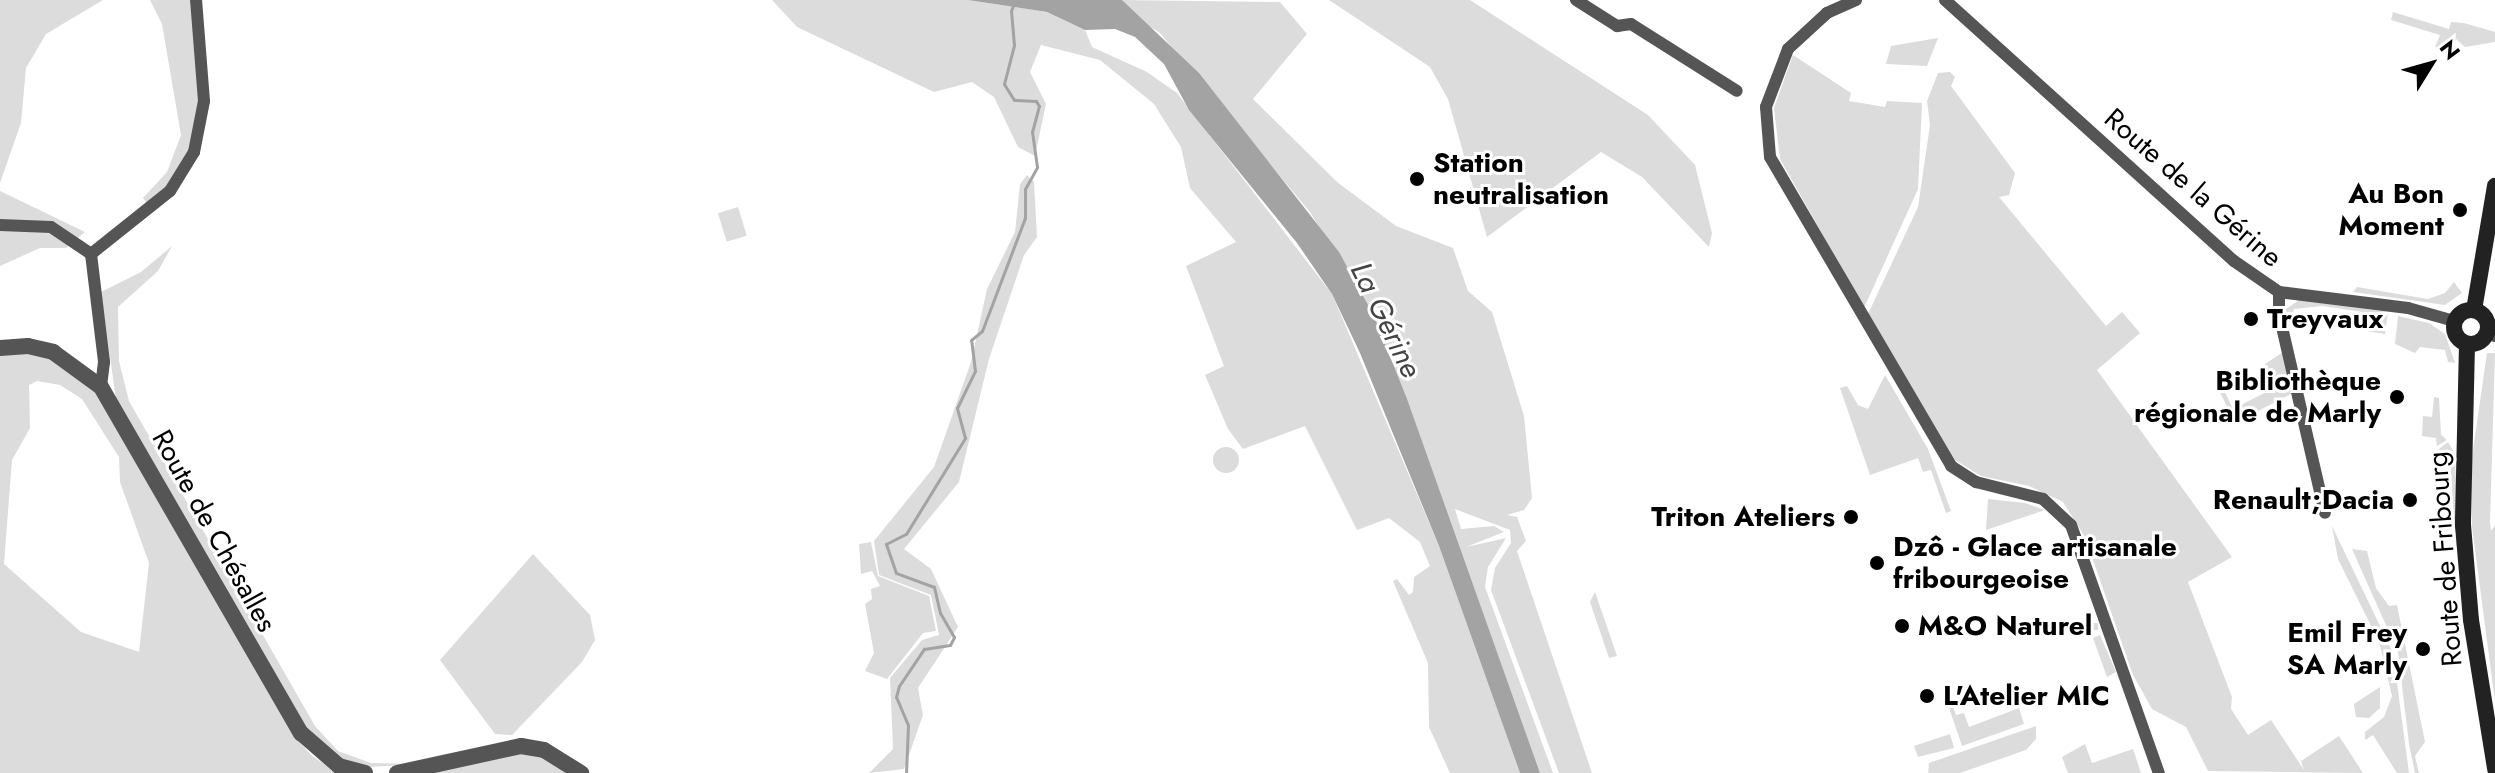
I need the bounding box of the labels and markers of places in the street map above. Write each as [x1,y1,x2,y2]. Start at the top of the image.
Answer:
place label: Station neutralisation [1433,146,1609,212]
marker: Station neutralisation [1408,170,1426,188]
place label: Au Bon Moment [2339,177,2444,243]
marker: Au Bon Moment [2451,201,2469,219]
place label: Treyvaux [2267,302,2383,336]
marker: Treyvaux [2242,310,2260,328]
place label: Bibliothèque régionale de Marly [2134,364,2381,430]
marker: Bibliothèque régionale de Marly [2388,388,2406,406]
place label: Renault;Dacia [2213,483,2394,517]
marker: Renault;Dacia [2401,491,2419,509]
place label: Triton Ateliers [1651,500,1835,534]
marker: Triton Ateliers [1842,508,1860,526]
place label: Dzô - Glace artisanale fribourgeoise [1893,530,2177,596]
marker: Dzô - Glace artisanale fribourgeoise [1868,554,1886,572]
place label: M&O Naturel [1918,609,2092,643]
place label: Emil Frey SA Marly [2287,616,2407,682]
marker: M&O Naturel [1893,617,1911,635]
marker: Emil Frey SA Marly [2414,640,2432,658]
place label: L'Atelier MIC [1943,679,2110,713]
marker: L'Atelier MIC [1918,687,1936,705]

